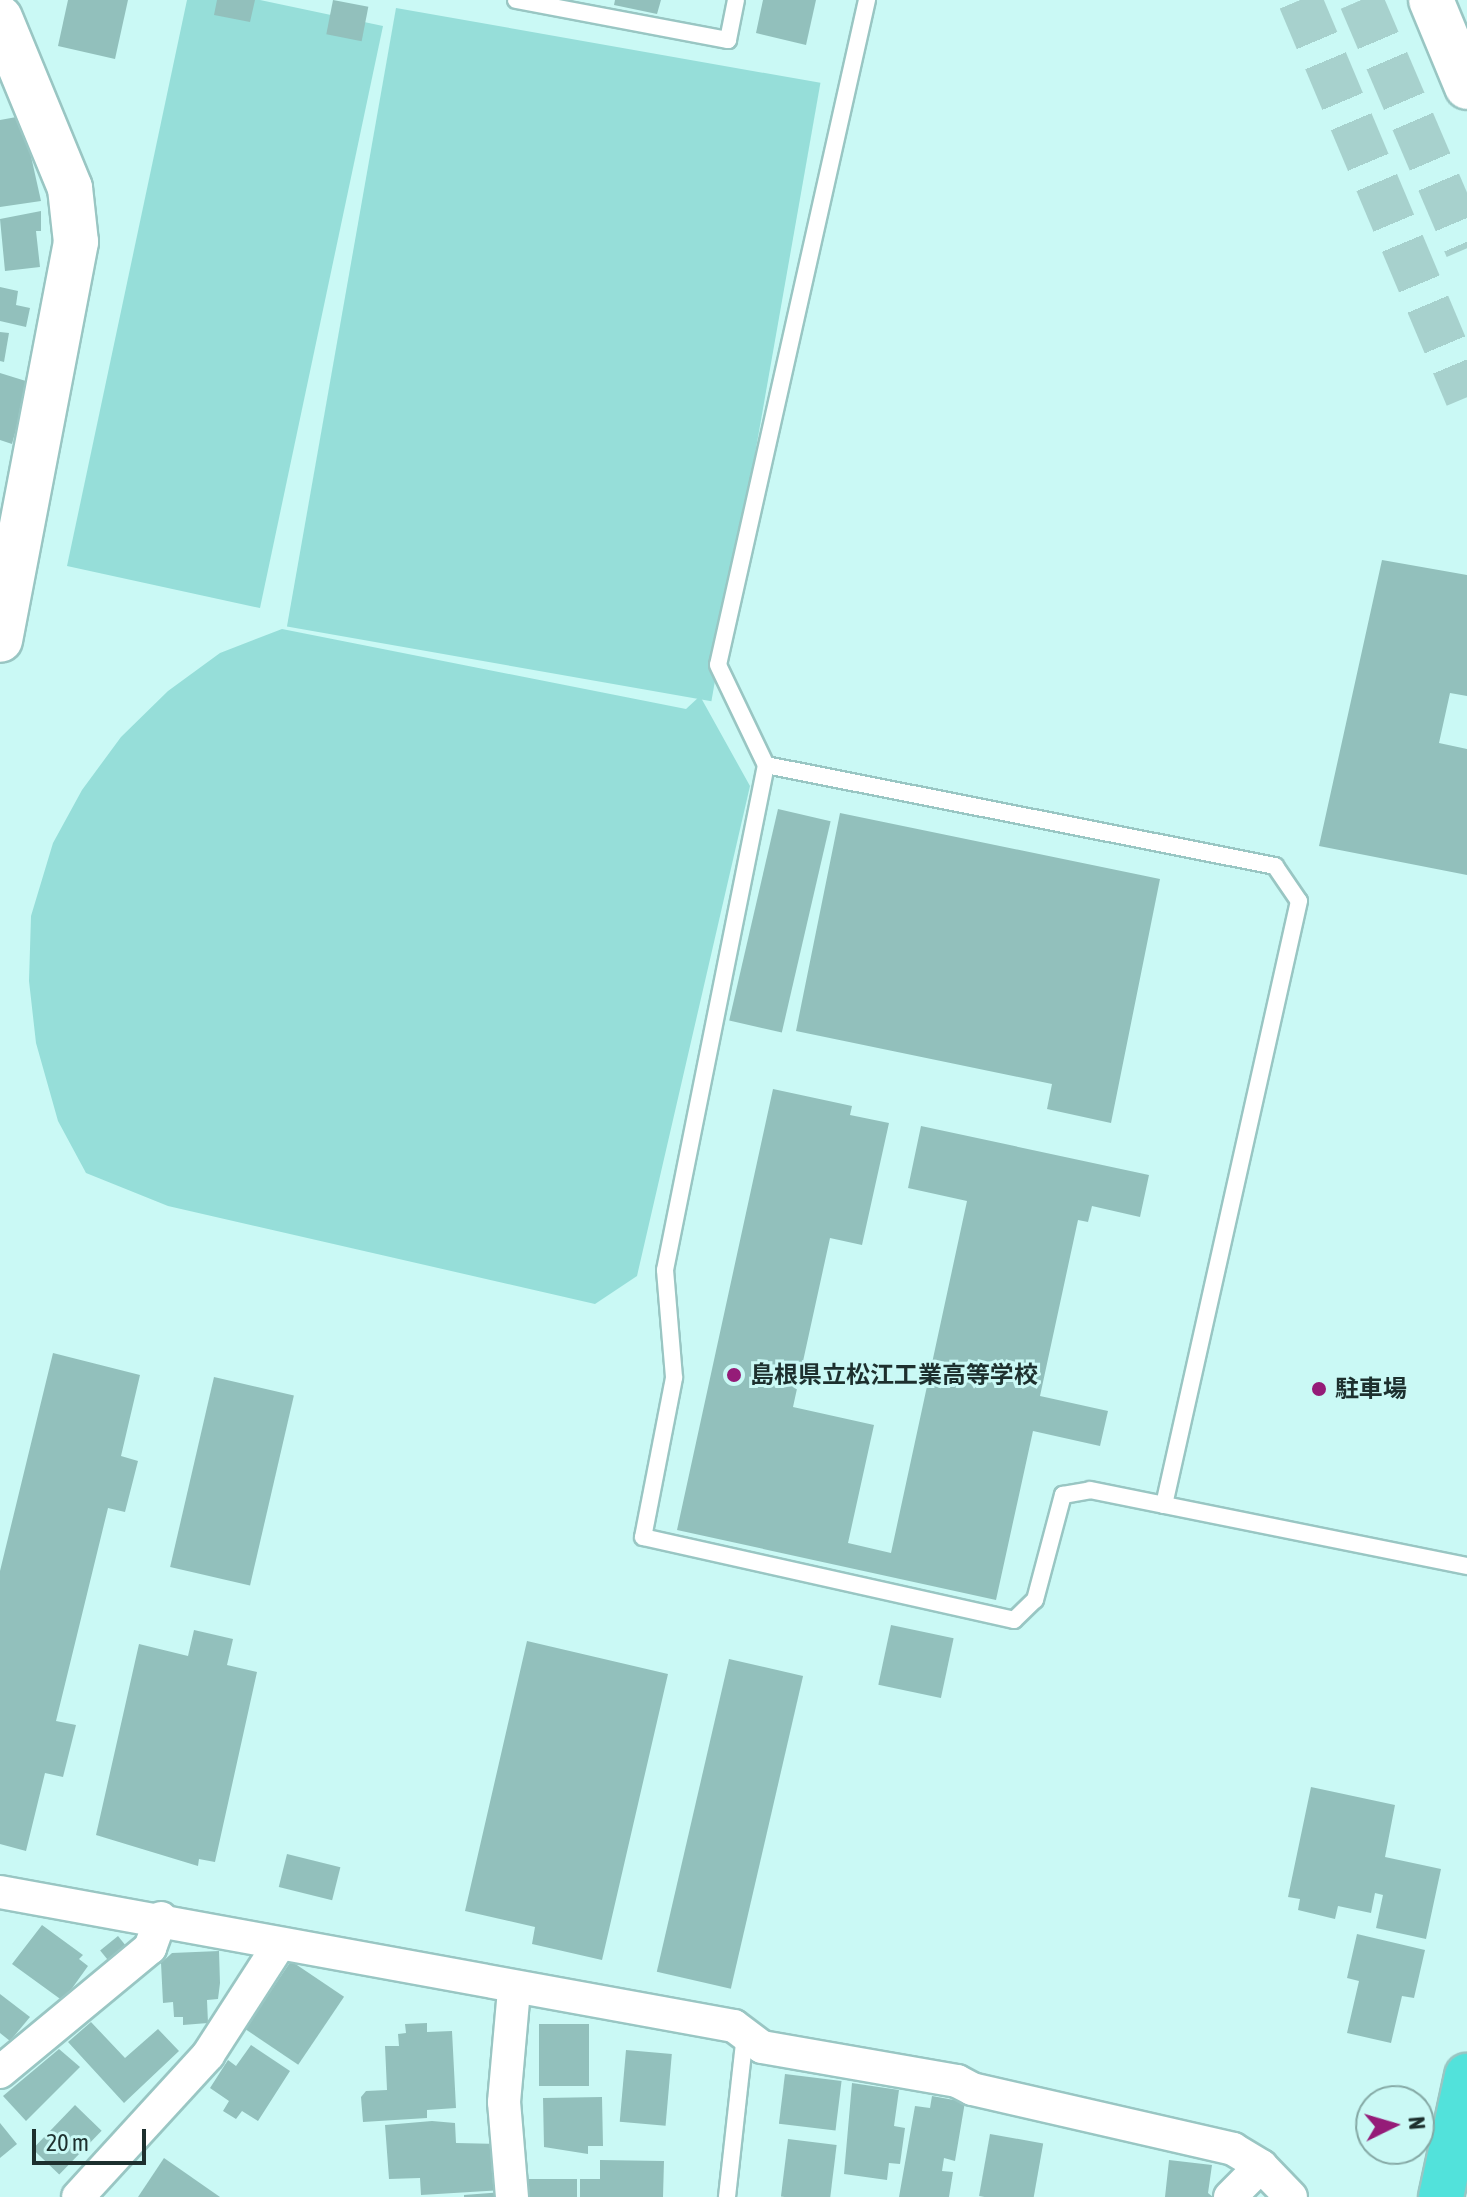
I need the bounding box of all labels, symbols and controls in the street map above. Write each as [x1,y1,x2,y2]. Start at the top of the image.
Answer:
place label: 島根県立松江工業高等学校 [750,1361,1038,1389]
marker: 島根県立松江工業高等学校 [725,1366,743,1384]
place label: 駐車場 [1335,1375,1407,1403]
marker: 駐車場 [1310,1380,1328,1398]
north arrow [1355,2085,1435,2165]
scale bar [36,2113,150,2163]
text: N [1403,2115,1430,2131]
text: 20 m [46,2129,89,2156]

